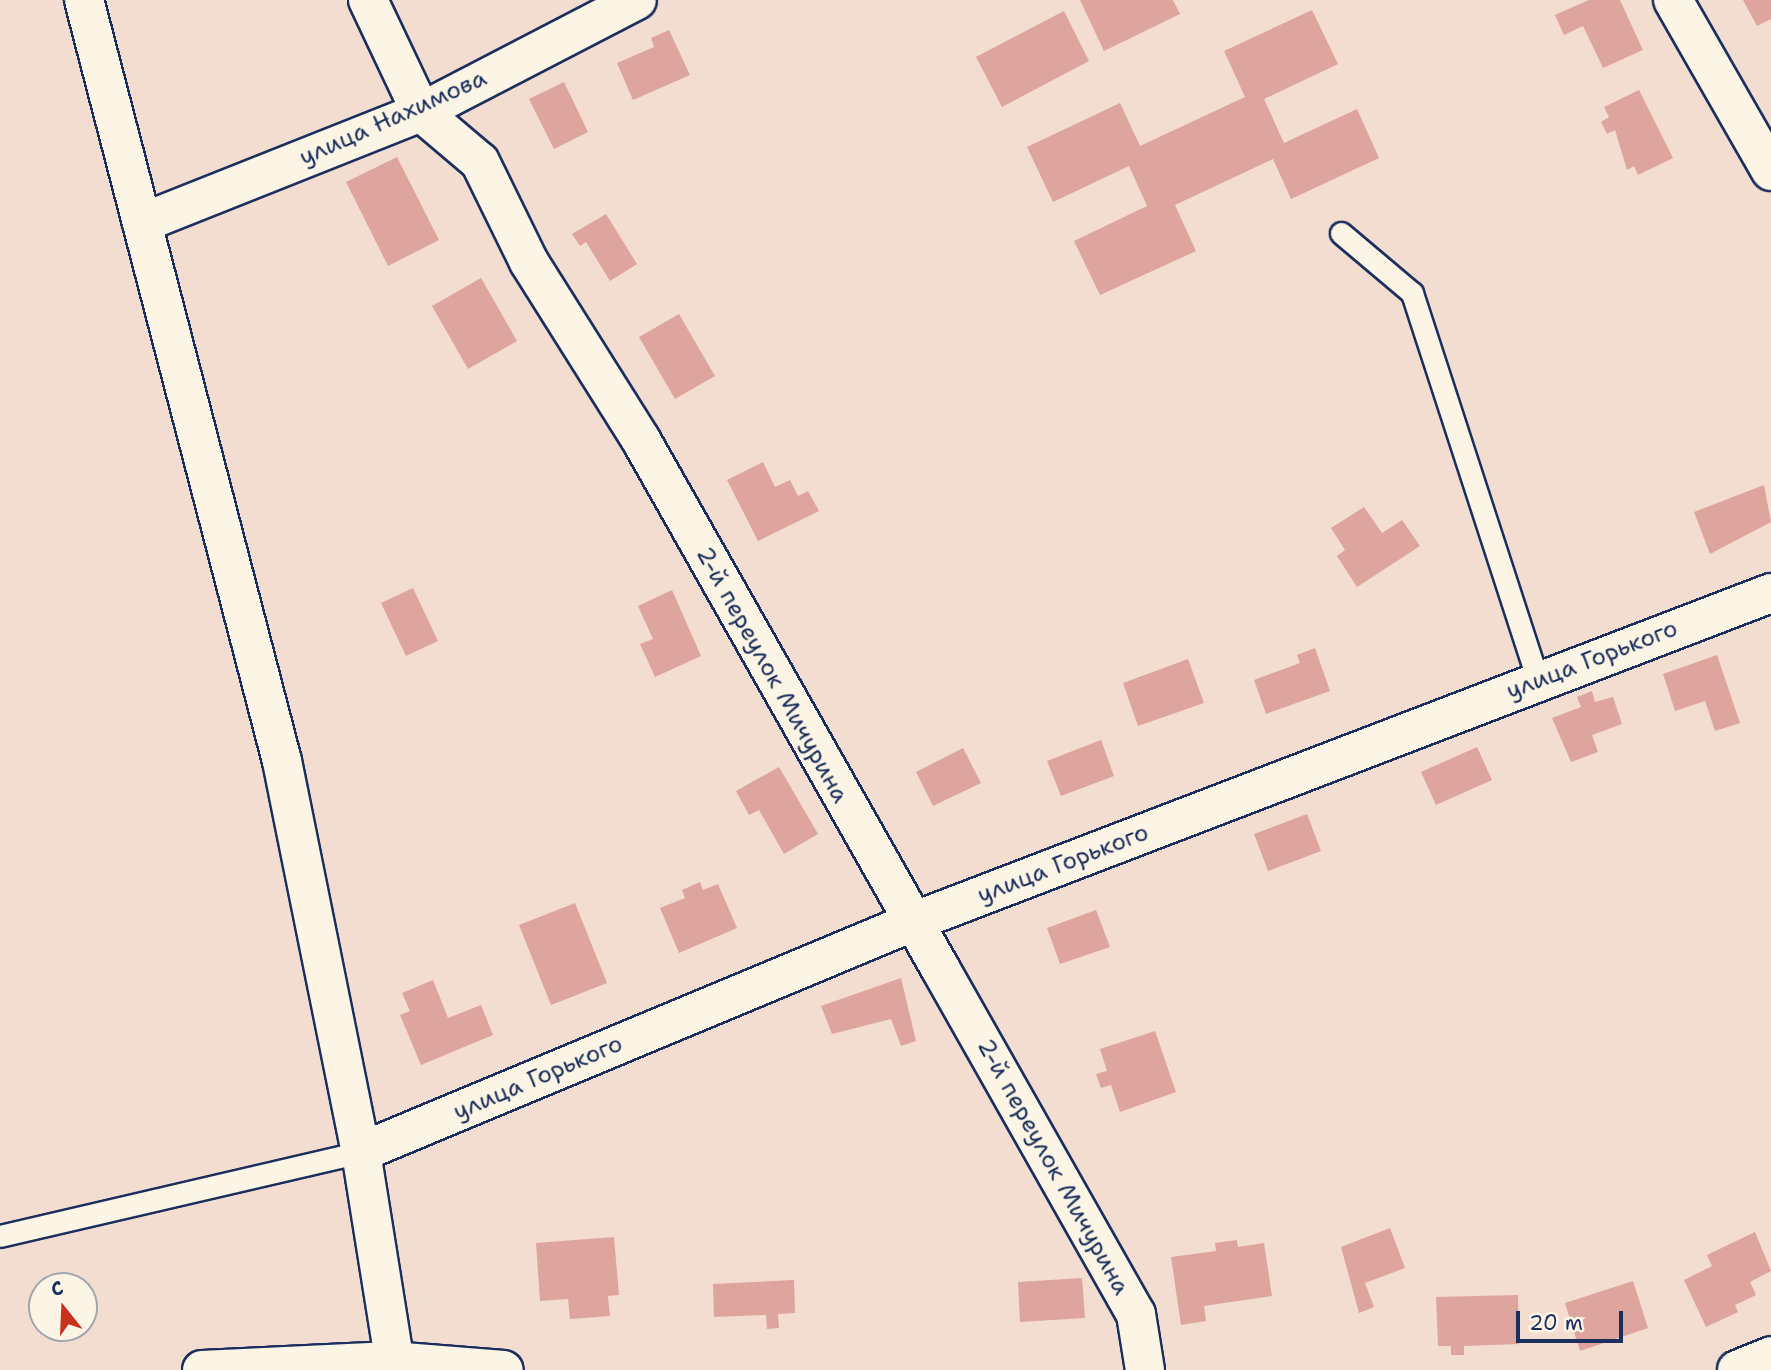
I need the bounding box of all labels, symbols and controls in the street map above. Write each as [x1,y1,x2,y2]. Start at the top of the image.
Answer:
street label: улица Нахимова [295,64,491,172]
street label: 2-й переулок Мичурина [689,542,855,808]
street label: улица Горького [1502,614,1682,706]
street label: улица Горького [973,818,1153,910]
street label: улица Горького [449,1029,627,1127]
street label: 2-й переулок Мичурина [970,1034,1136,1300]
north arrow [28,1272,98,1342]
text: С [48,1275,66,1302]
scale bar [1519,1296,1626,1340]
text: 20 m [1529,1309,1583,1337]

